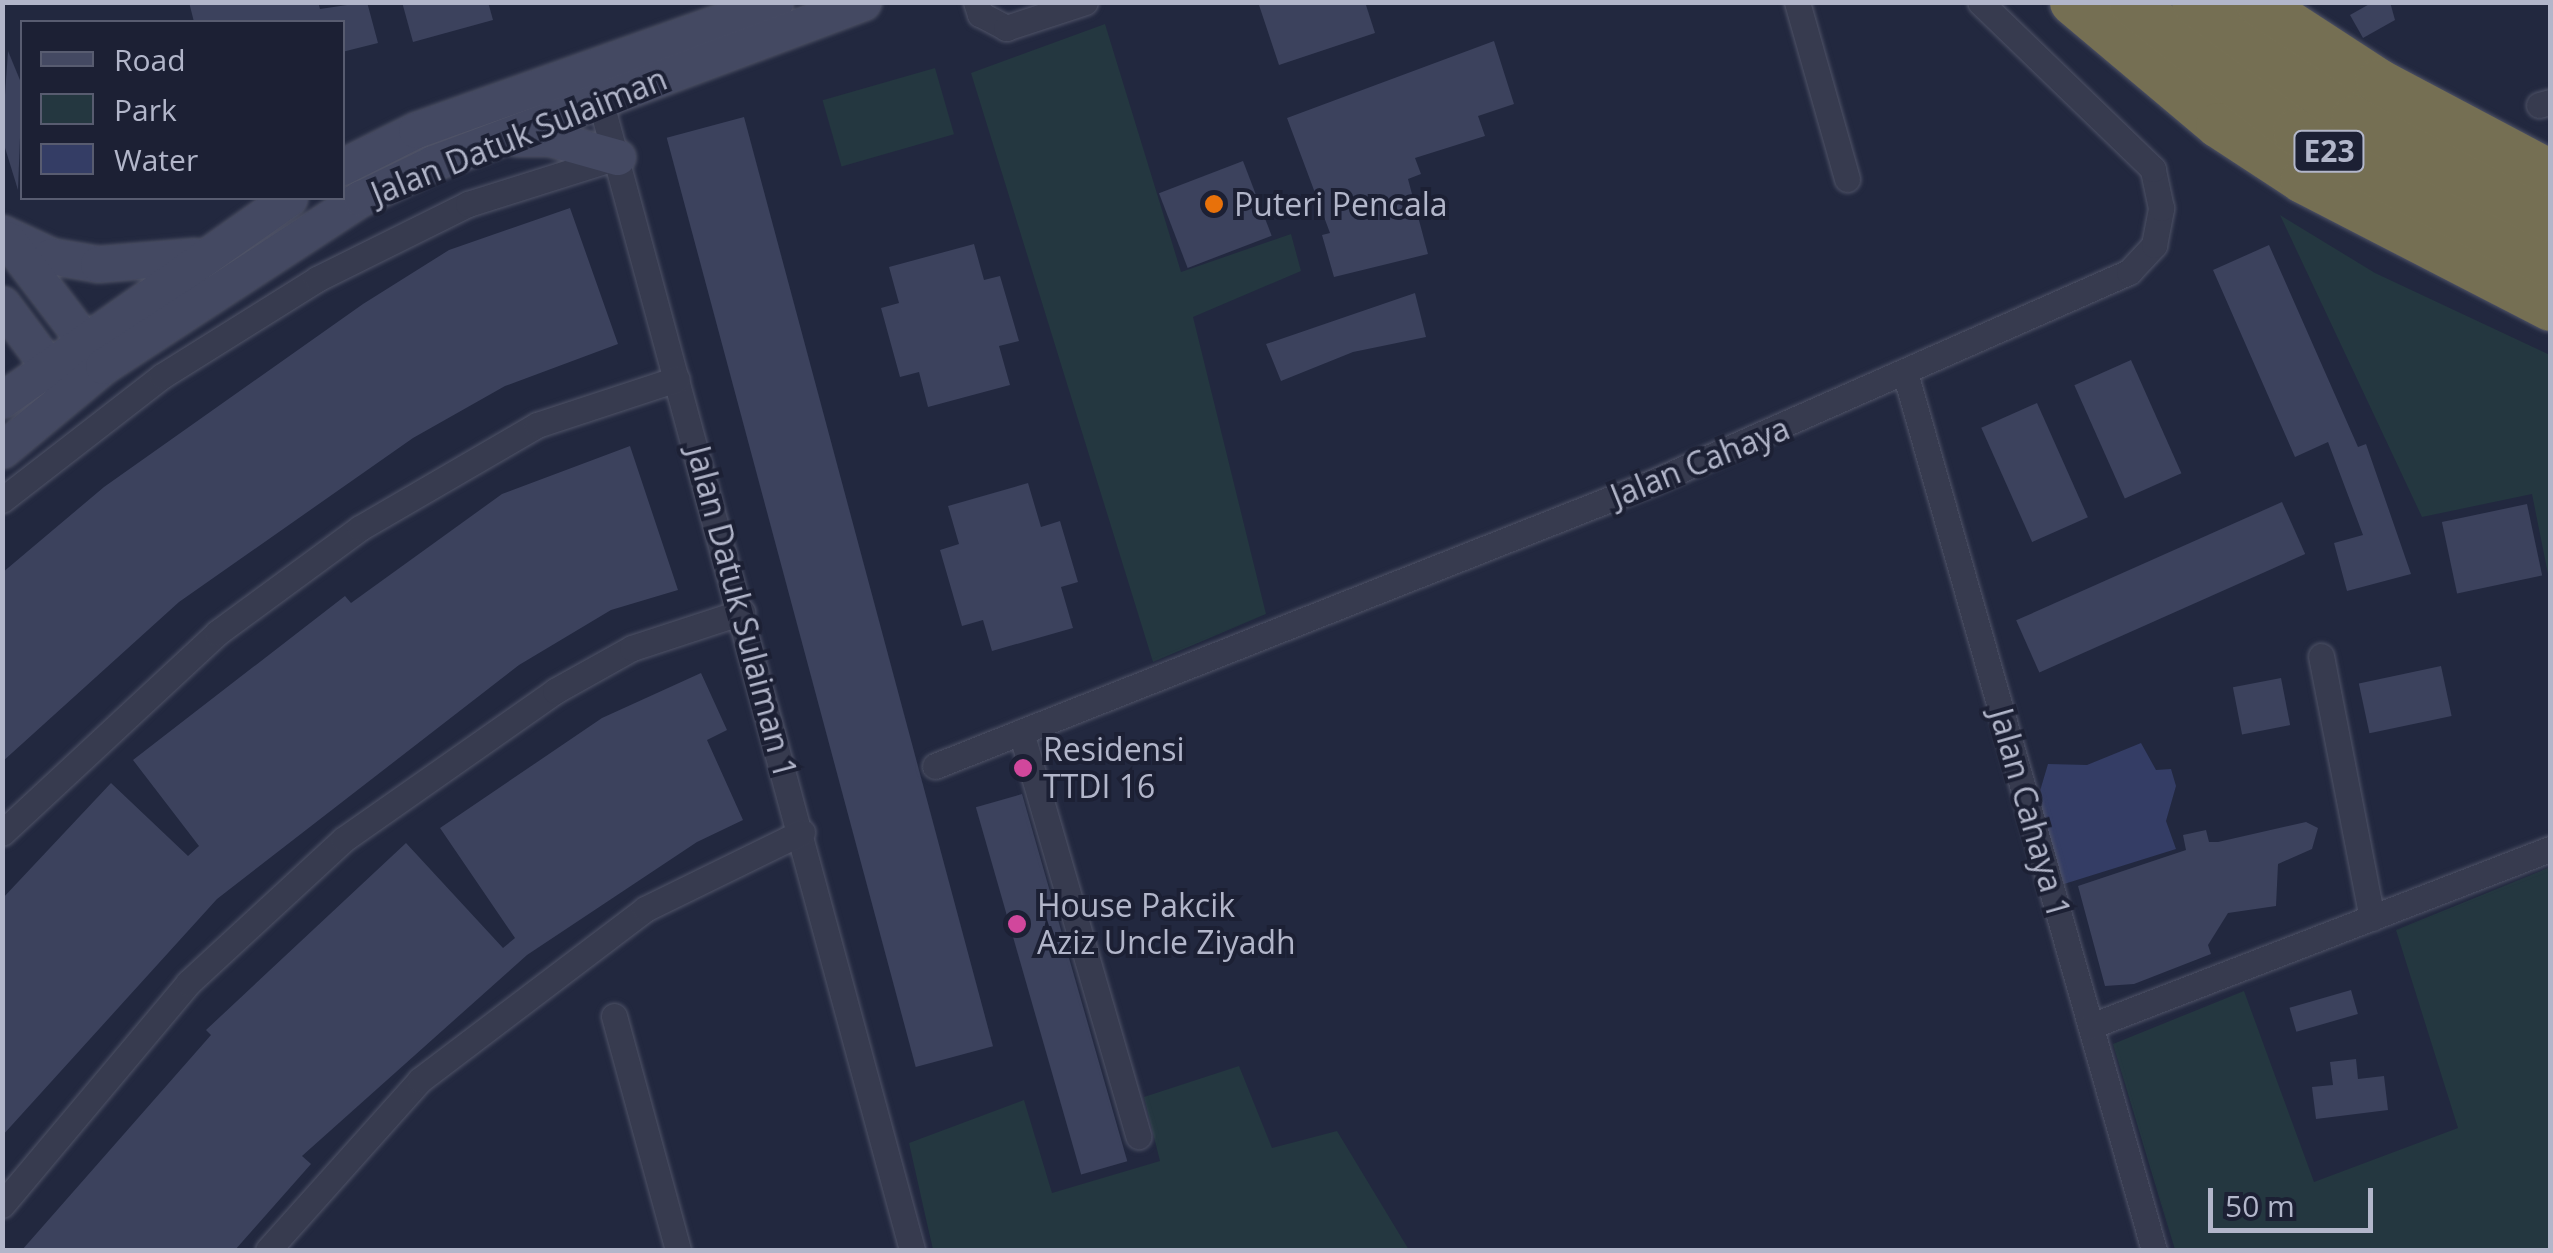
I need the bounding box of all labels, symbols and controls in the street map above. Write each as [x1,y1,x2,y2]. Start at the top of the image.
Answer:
legend [20,20,345,200]
text: Road [114,39,186,80]
street label: Jalan Datuk Sulaiman [366,59,672,213]
text: Park [114,89,177,130]
road number: E23 [2292,126,2366,176]
text: Water [114,139,198,180]
place label: Puteri Pencala [1234,185,1448,223]
marker: Puteri Pencala [1203,193,1225,215]
street label: Jalan Cahaya [1605,409,1795,515]
street label: Jalan Datuk Sulaiman 1 [679,442,805,782]
street label: Jalan Cahaya 1 [1982,704,2078,922]
place label: Residensi TTDI 16 [1043,731,1185,806]
marker: Residensi TTDI 16 [1012,757,1034,779]
place label: House Pakcik Aziz Uncle Ziyadh [1037,887,1296,962]
marker: House Pakcik Aziz Uncle Ziyadh [1006,913,1028,935]
scale bar [2213,1168,2378,1230]
text: 50 m [2225,1185,2295,1226]

